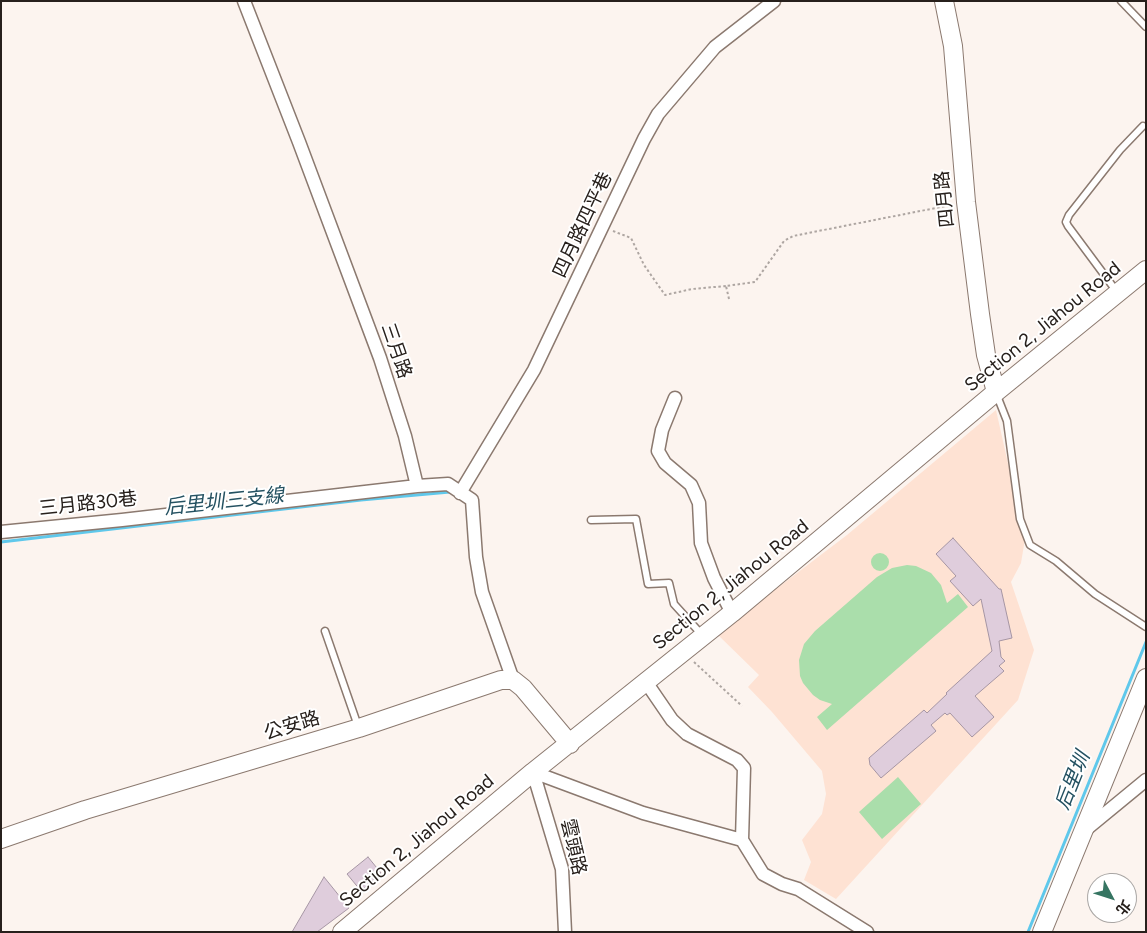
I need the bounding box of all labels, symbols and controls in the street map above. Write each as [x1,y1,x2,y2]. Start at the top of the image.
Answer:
street label: 四月路四平巷 [549,169,617,281]
street label: 四月路 [931,169,959,229]
street label: Section 2, Jiahou Road [960,257,1126,397]
street label: 三月路 [376,320,416,382]
water label: 后里圳三支線 [163,484,285,520]
street label: 三月路30巷 [38,488,138,520]
street label: Section 2, Jiahou Road [648,515,814,655]
street label: 公安路 [261,707,323,745]
water label: 后里圳 [1051,749,1095,813]
street label: Section 2, Jiahou Road [335,770,499,912]
street label: 雲頭路 [555,817,591,877]
north arrow [1087,873,1137,923]
text: 北 [1112,896,1134,918]

